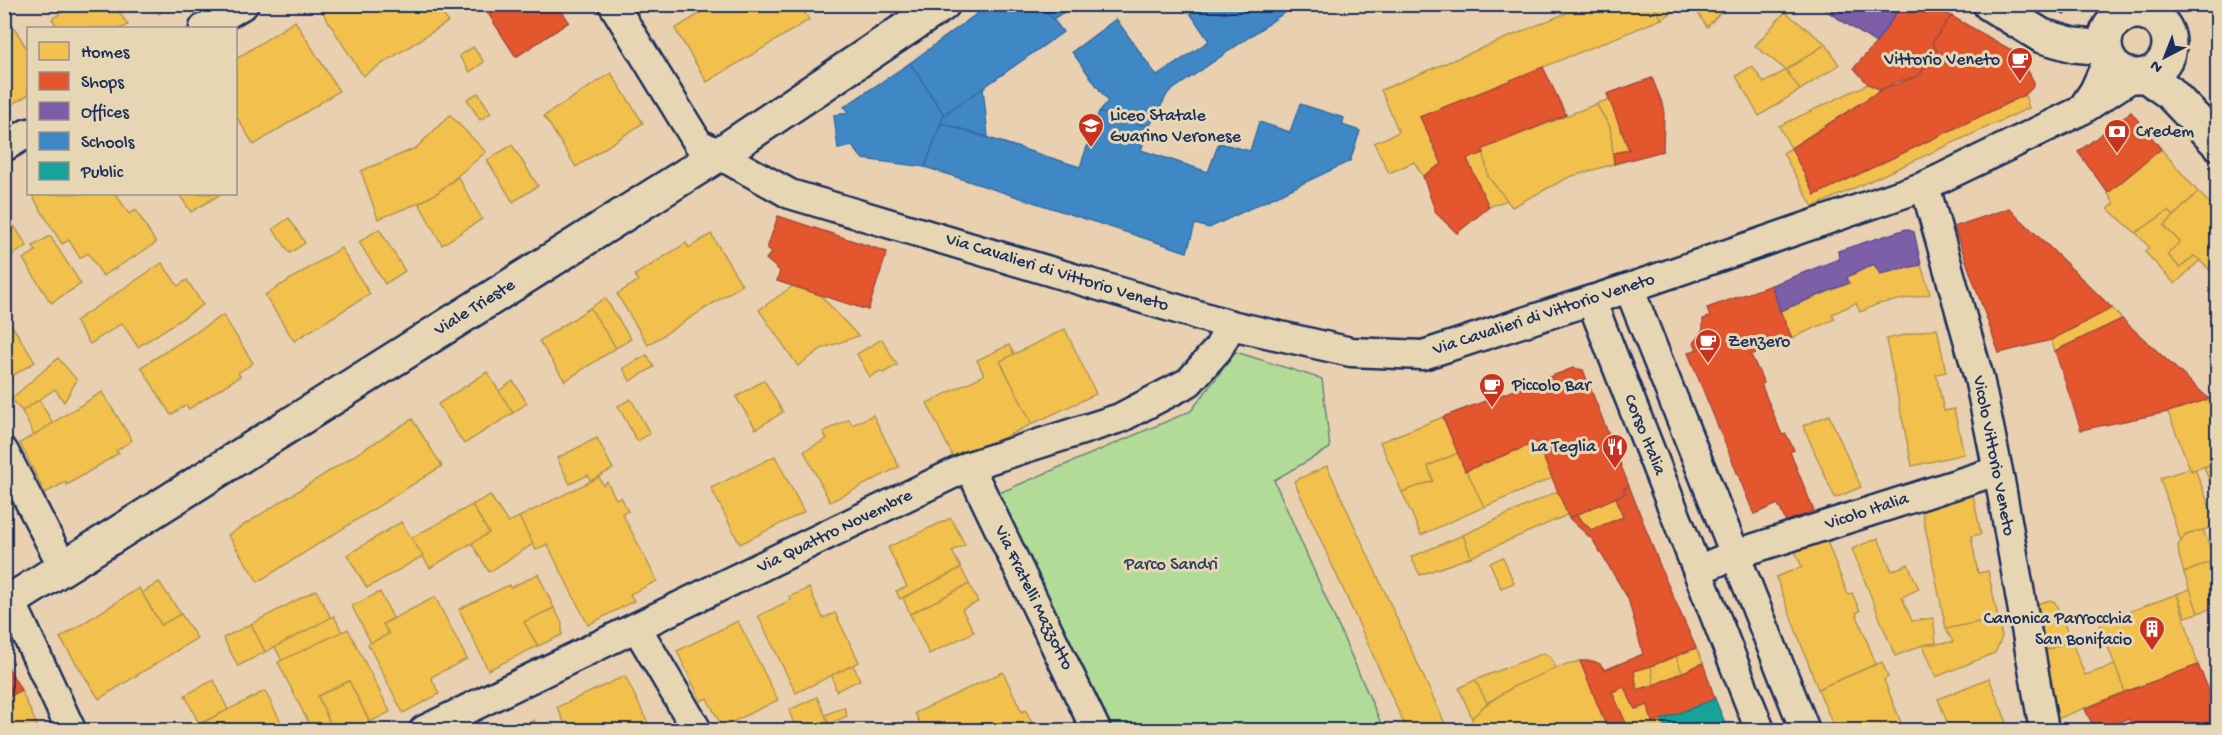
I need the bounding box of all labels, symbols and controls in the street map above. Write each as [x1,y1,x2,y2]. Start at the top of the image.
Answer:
legend [27,27,237,195]
north arrow [2135,27,2195,87]
text: Homes [81,43,131,64]
cafe icon: Vittorio Veneto [2005,45,2035,83]
place label: Vittorio Veneto [1883,50,2000,71]
text: N [2147,55,2168,76]
text: Shops [81,73,125,94]
text: Offices [81,103,130,124]
place label: Liceo Statale Guarino Veronese [1110,106,1242,148]
school or university icon: Liceo Statale Guarino Veronese [1076,111,1106,149]
bank icon: Credem [2102,117,2132,155]
place label: Credem [2136,122,2194,143]
text: Schools [81,133,136,154]
text: Public [80,163,124,184]
street label: Via Cavalieri di Vittorio Veneto [942,229,1171,317]
street label: Via Cavalieri di Vittorio Veneto [1430,269,1658,361]
street label: Viale Trieste [430,275,520,342]
cafe icon: Zenzero [1693,327,1723,365]
place label: Zenzero [1728,332,1790,353]
cafe icon: Piccolo Bar [1477,371,1507,409]
street label: Vicolo Vittorio Veneto [1967,373,2019,538]
place label: Piccolo Bar [1511,376,1592,397]
street label: Corso Italia [1618,392,1670,479]
restaurant icon: La Teglia [1600,432,1630,470]
place label: La Teglia [1531,437,1597,458]
street label: Via Quattro Novembre [753,485,916,579]
street label: Vicolo Italia [1822,488,1912,536]
street label: Via Fratelli Mazzotto [988,521,1077,674]
park label: Parco Sandri [1123,555,1218,576]
place label: Canonica Parrocchia San Bonifacio [1984,609,2133,651]
building icon: Canonica Parrocchia San Bonifacio [2137,614,2167,652]

